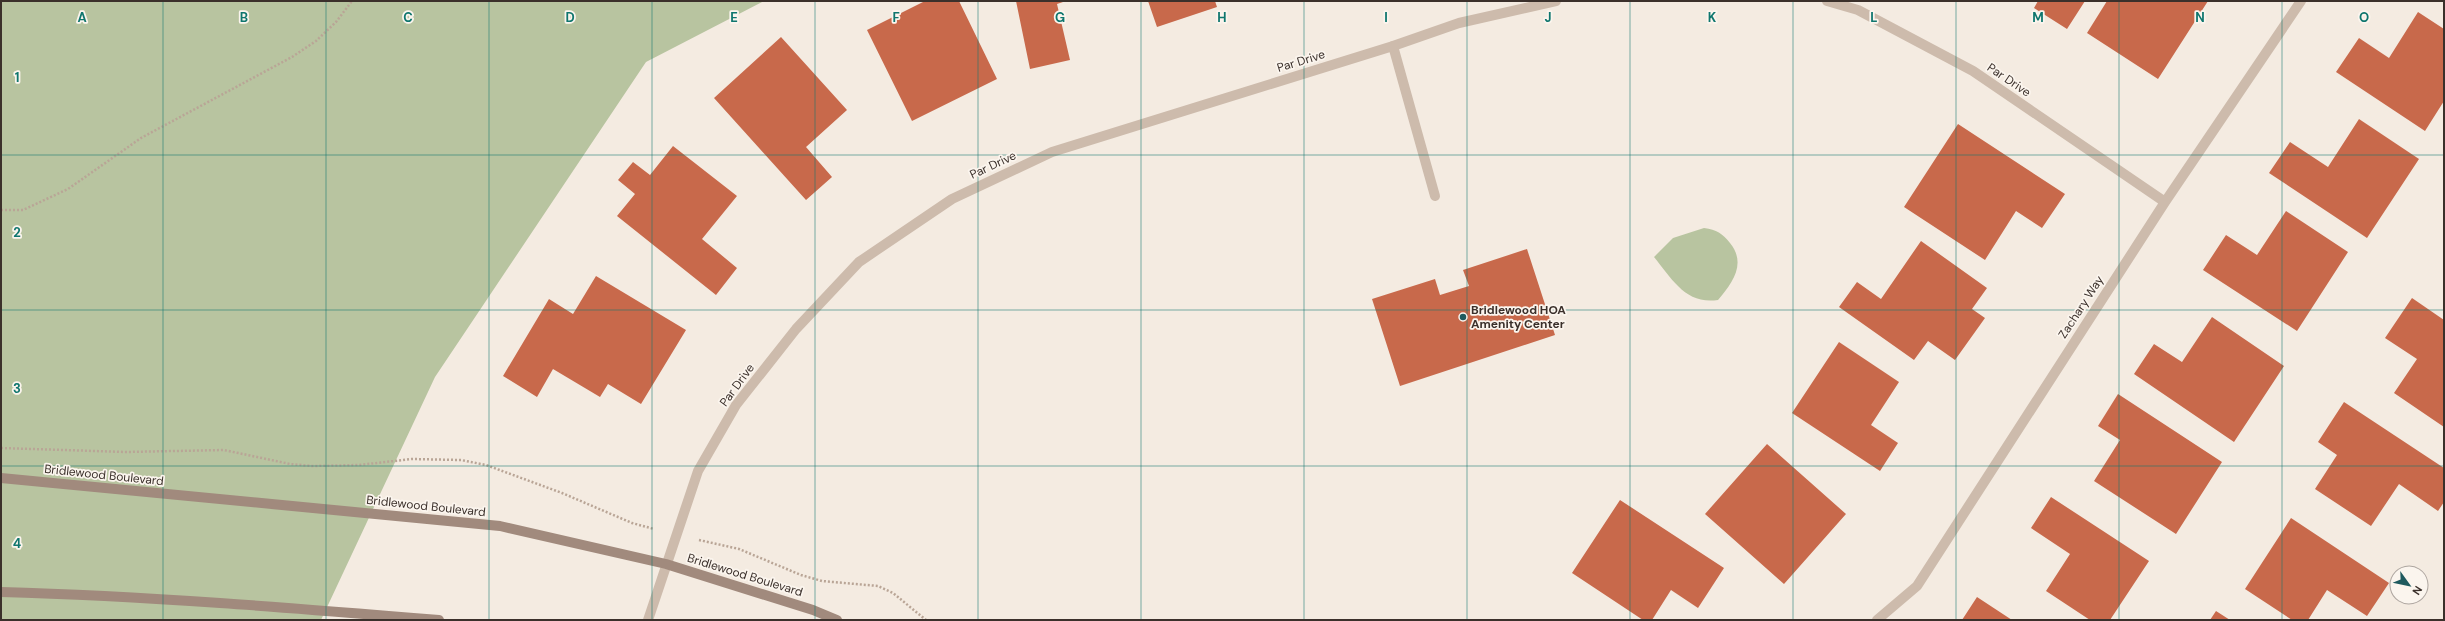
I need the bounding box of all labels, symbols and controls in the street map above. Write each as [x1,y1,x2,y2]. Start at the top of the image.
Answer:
text: A [77,9,87,26]
text: B [240,9,248,26]
text: C [403,9,413,26]
text: D [565,9,575,26]
text: E [730,9,738,26]
text: F [892,9,900,26]
text: G [1055,9,1065,26]
text: H [1217,9,1227,26]
text: I [1384,9,1388,26]
text: J [1544,9,1552,26]
text: K [1708,9,1717,26]
text: L [1870,9,1878,26]
text: M [2032,9,2044,26]
text: N [2195,9,2205,26]
text: O [2359,9,2369,26]
street label: Par Drive [1275,46,1327,76]
street label: Par Drive [1984,60,2034,101]
text: 1 [15,69,19,86]
street label: Par Drive [967,147,1019,183]
text: 2 [13,224,21,241]
street label: Zachary Way [2055,272,2107,341]
place label: Bridlewood HOA Amenity Center [1471,302,1566,332]
marker: Bridlewood HOA Amenity Center [1458,312,1468,322]
street label: Par Drive [716,360,758,410]
text: 3 [13,380,21,397]
street label: Bridlewood Boulevard [44,461,164,489]
street label: Bridlewood Boulevard [366,492,486,520]
text: 4 [13,535,21,552]
street label: Bridlewood Boulevard [685,550,805,600]
north arrow [2389,565,2429,605]
text: N [2409,583,2425,598]

